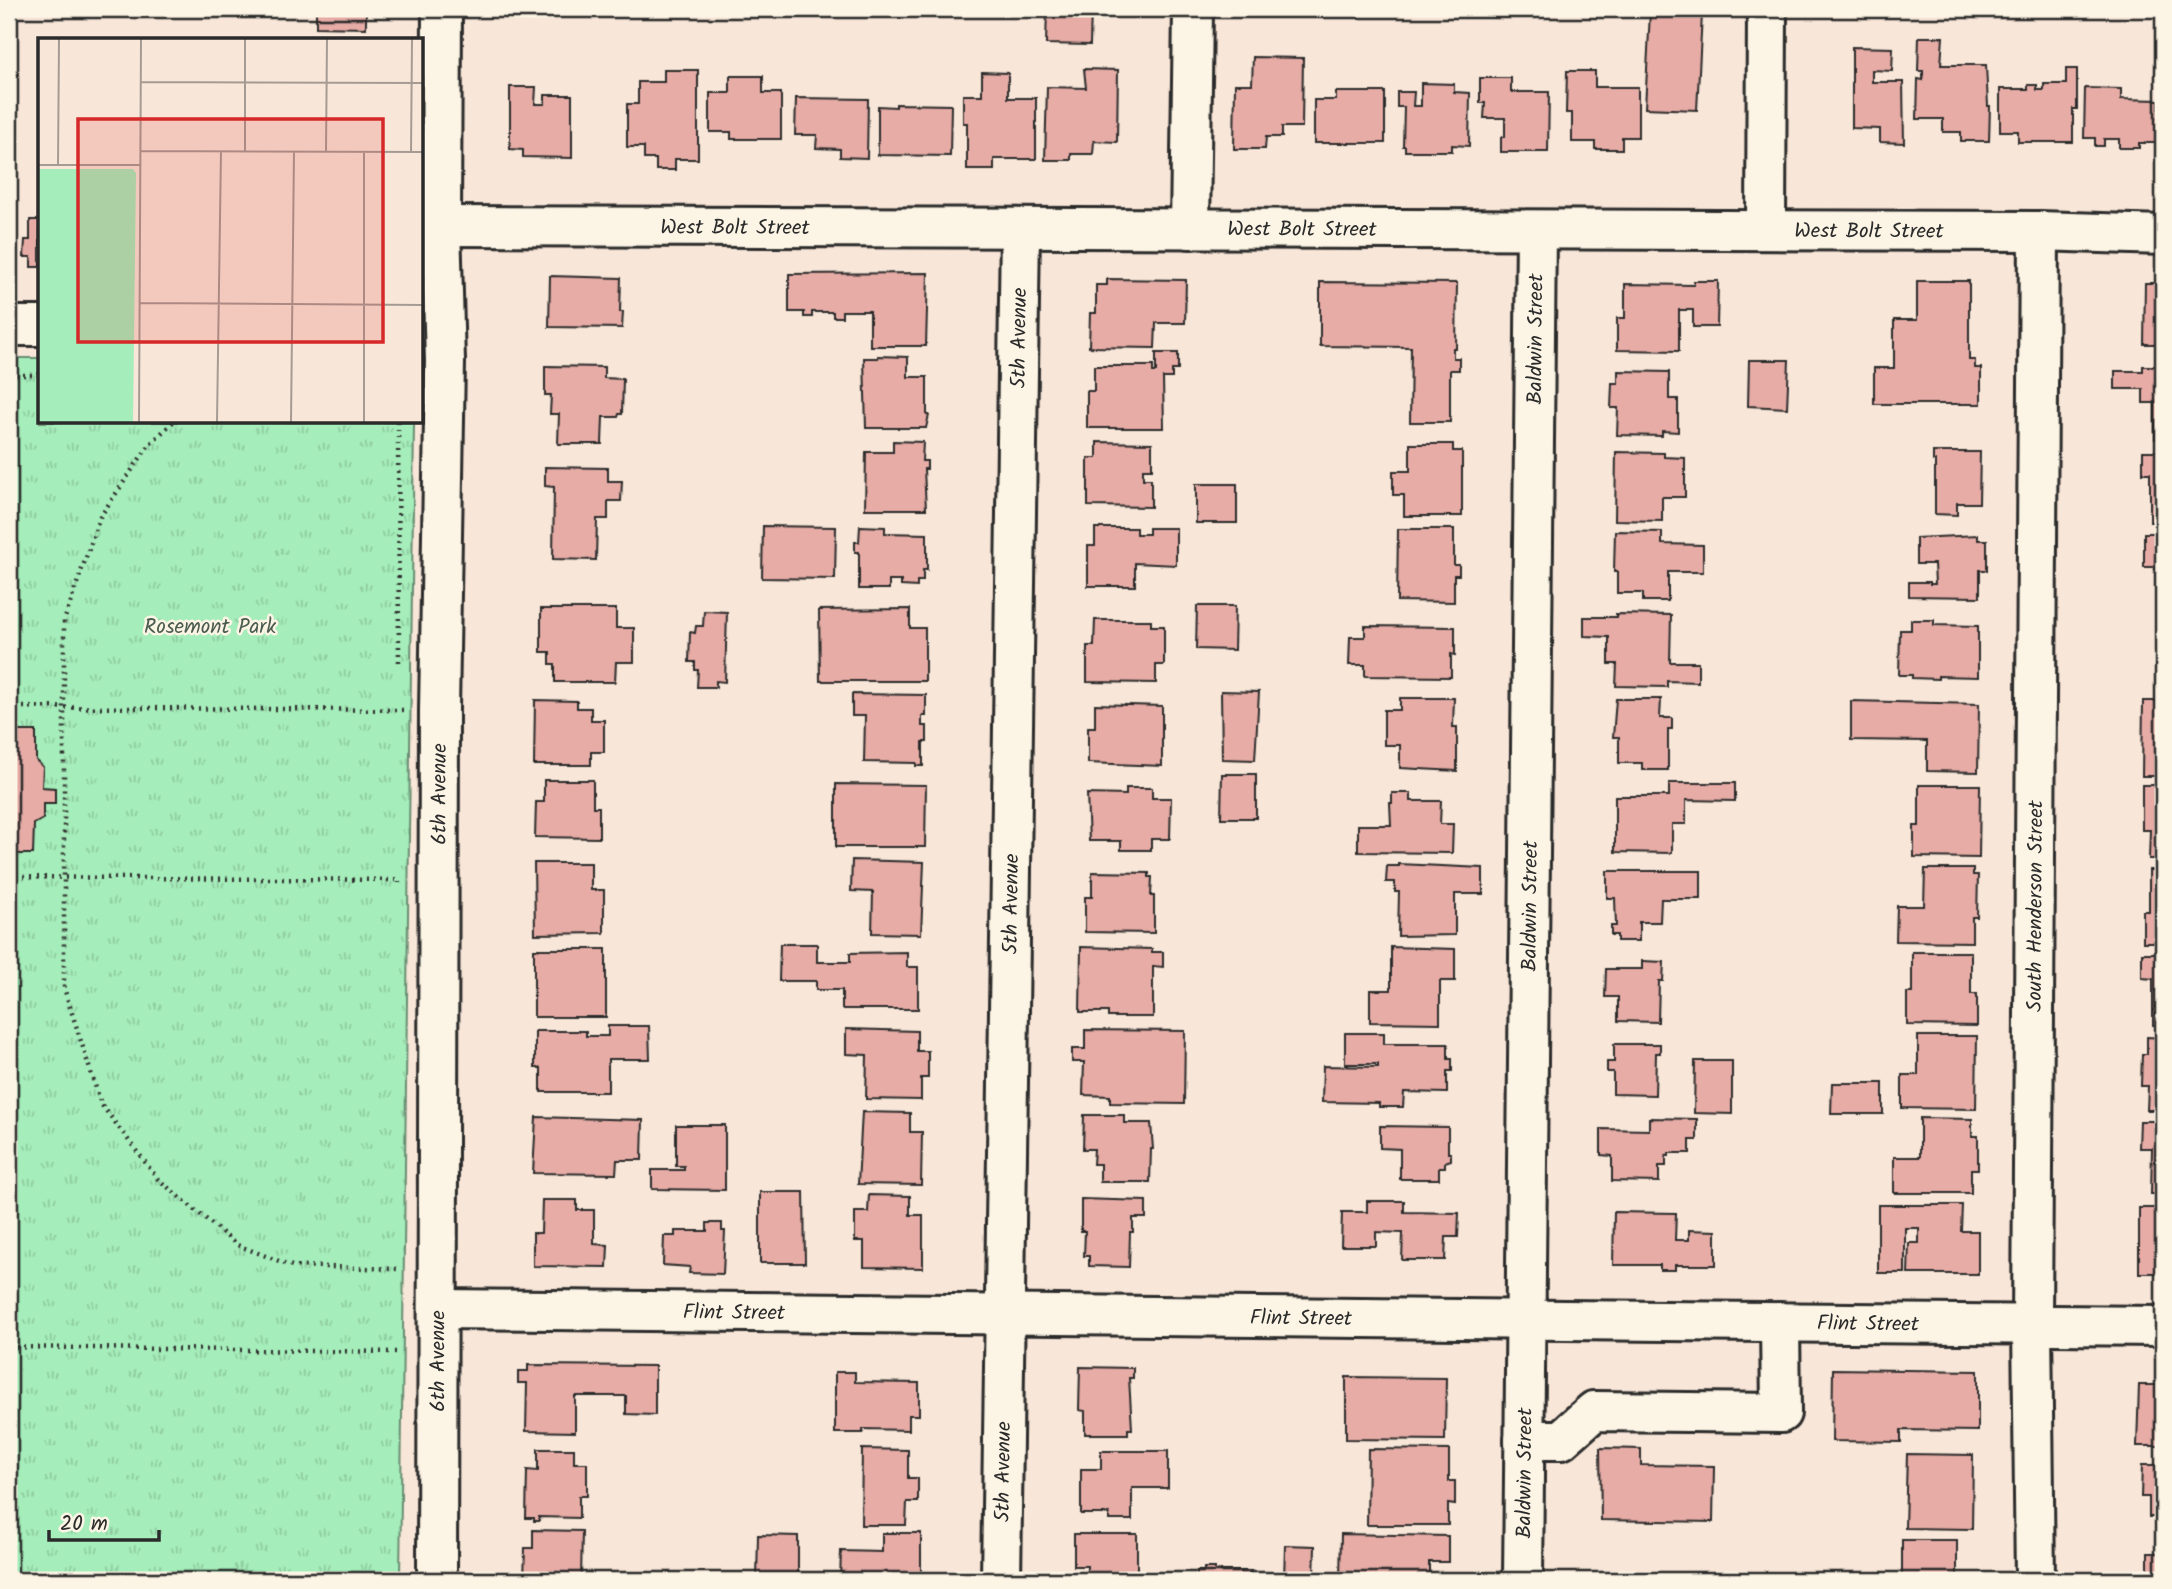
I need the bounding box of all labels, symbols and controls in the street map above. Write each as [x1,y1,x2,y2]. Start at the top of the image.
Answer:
inset map [38,38,424,424]
street label: West Bolt Street [660,212,811,245]
street label: West Bolt Street [1227,213,1378,247]
street label: West Bolt Street [1794,215,1945,249]
street label: Baldwin Street [1519,273,1554,405]
street label: 5th Avenue [1003,287,1037,389]
park label: Rosemont Park [144,611,276,644]
street label: 6th Avenue [424,743,457,845]
street label: South Henderson Street [2019,799,2053,1012]
street label: Baldwin Street [1514,840,1548,972]
street label: 5th Avenue [995,853,1029,955]
street label: Flint Street [683,1296,786,1330]
street label: Flint Street [1250,1302,1353,1336]
street label: Flint Street [1817,1308,1920,1342]
street label: 6th Avenue [422,1310,456,1412]
street label: Baldwin Street [1508,1407,1543,1539]
street label: 5th Avenue [987,1421,1021,1523]
scale bar [49,1498,159,1542]
text: 20 m [60,1508,108,1541]

